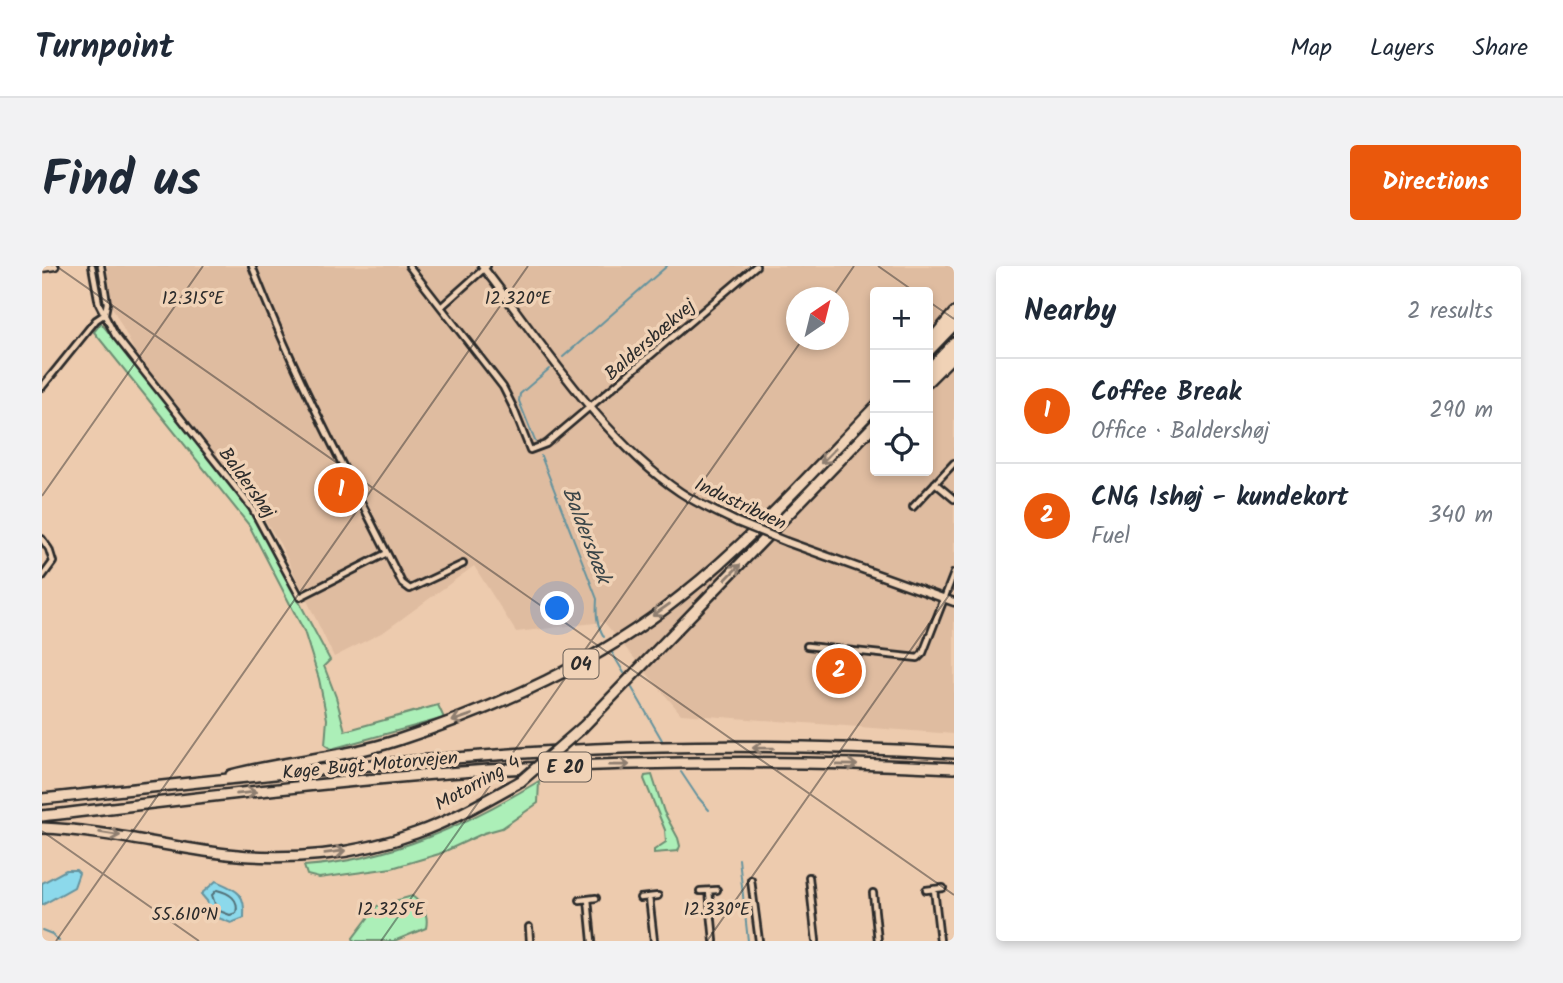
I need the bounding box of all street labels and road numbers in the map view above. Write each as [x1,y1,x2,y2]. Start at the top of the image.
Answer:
street label: Baldersbækvej [598,292,703,389]
street label: Baldershøj [210,441,283,526]
street label: Industribuen [689,470,791,539]
road number: O4 [564,650,598,678]
street label: Køge Bugt Motorvejen [281,743,459,789]
street label: Motorring 4 [430,748,526,820]
road number: E 20 [539,752,591,782]

